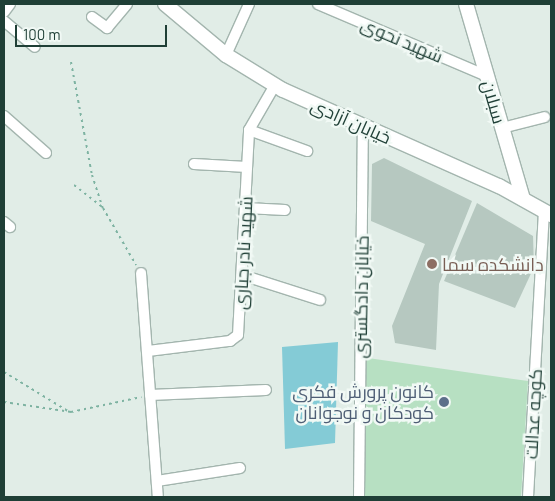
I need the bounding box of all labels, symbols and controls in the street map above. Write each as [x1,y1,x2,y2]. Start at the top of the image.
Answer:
street label: شهید نحوی [358,13,446,67]
scale bar [18,15,170,47]
text: 100 m [23,25,61,43]
street label: سبلان [478,78,510,126]
street label: خیابان آزادی [308,94,394,148]
street label: شهید نادر جباری [229,196,257,310]
street label: خیابان دادگستری [349,235,373,359]
place label: دانشکده سما [442,253,544,275]
marker: دانشکده سما [426,258,438,270]
street label: کوچه عدالت [520,368,546,460]
place label: کانون پرورش فکری کودکان و نوجوانان [292,381,434,424]
marker: کانون پرورش فکری کودکان و نوجوانان [438,396,450,408]

